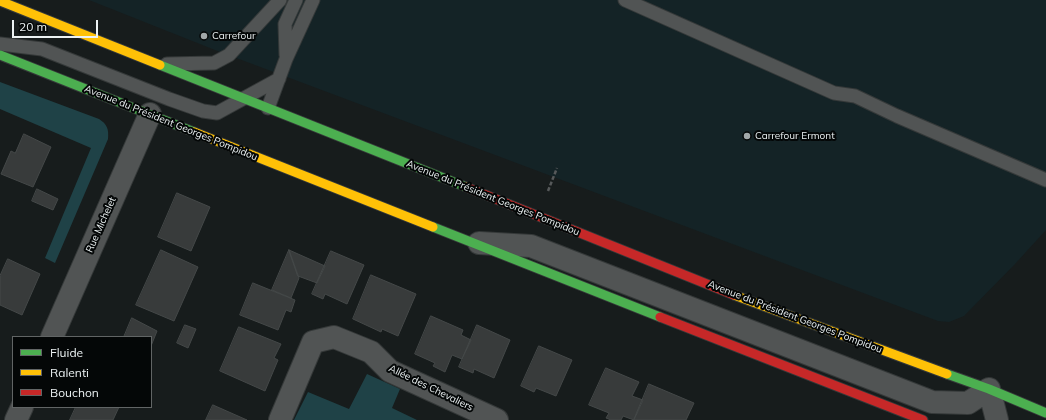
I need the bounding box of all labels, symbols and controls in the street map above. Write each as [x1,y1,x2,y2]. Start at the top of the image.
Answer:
scale bar [14,12,100,38]
text: 20 m [19,19,47,34]
place label: Carrefour [212,30,256,42]
marker: Carrefour [199,31,209,41]
street label: Avenue du Président Georges Pompidou [83,83,259,163]
place label: Carrefour Ermont [755,130,835,142]
marker: Carrefour Ermont [742,131,752,141]
street label: Avenue du Président Georges Pompidou [405,158,581,238]
street label: Rue Michelet [83,195,119,255]
street label: Avenue du Président Georges Pompidou [706,278,884,356]
legend [12,336,152,408]
text: Fluide [50,345,83,360]
street label: Allée des Chevaliers [387,362,475,414]
text: Ralenti [50,365,89,380]
text: Bouchon [50,385,99,400]

